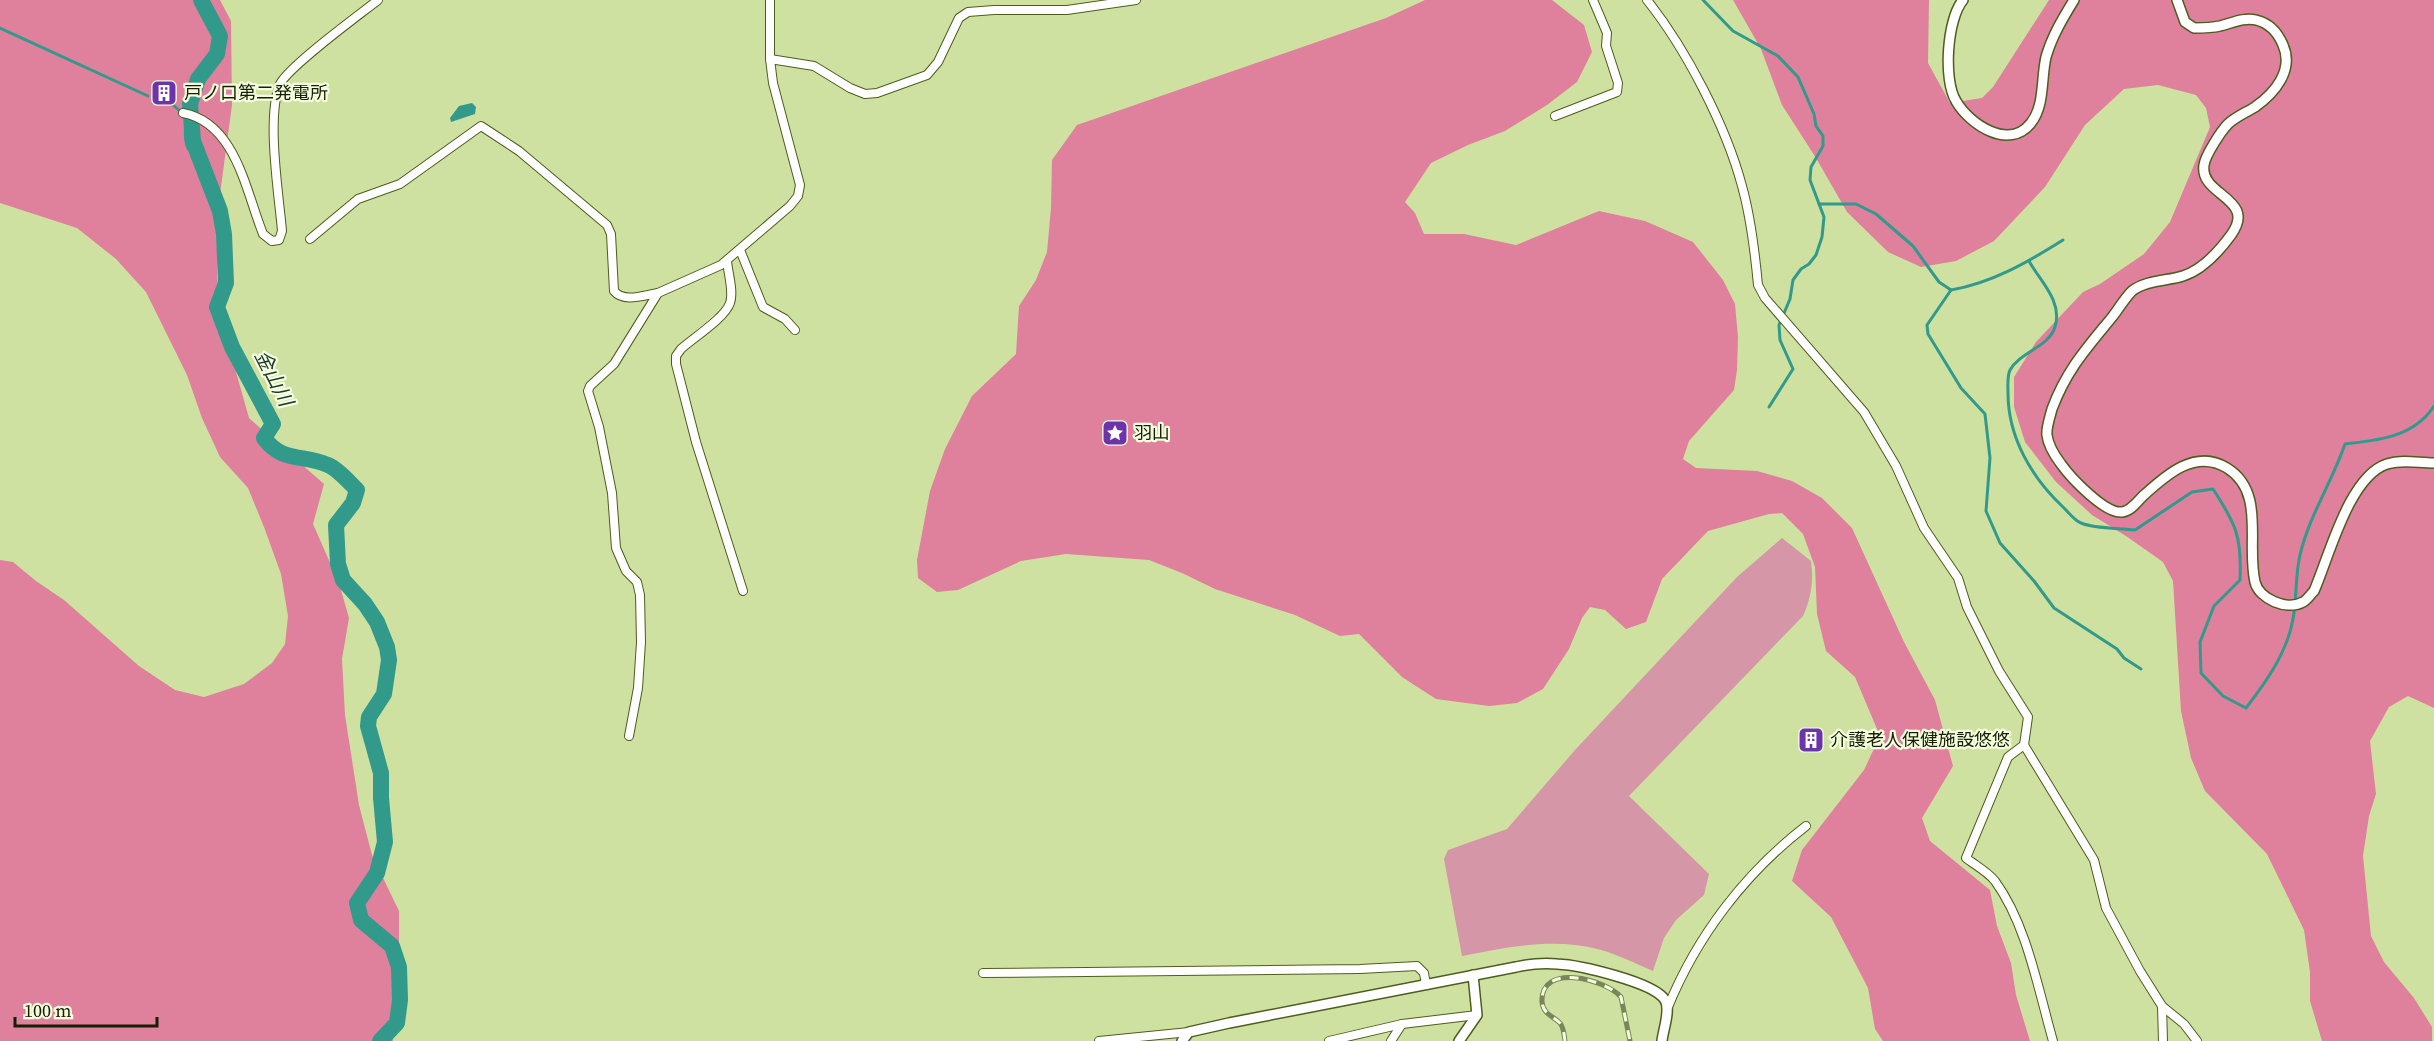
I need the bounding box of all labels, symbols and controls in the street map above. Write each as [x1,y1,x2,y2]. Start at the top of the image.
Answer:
building icon: 戸ノ口第二発電所 [149,78,179,108]
place label: 戸ノ口第二発電所 [184,80,328,105]
water label: 金山川 [248,345,301,413]
place icon: 羽山 [1100,418,1130,448]
place label: 羽山 [1134,420,1170,445]
building icon: 介護老人保健施設悠悠 [1796,725,1826,755]
place label: 介護老人保健施設悠悠 [1830,727,2010,752]
scale bar [15,990,158,1028]
text: 100 m [24,998,71,1023]

